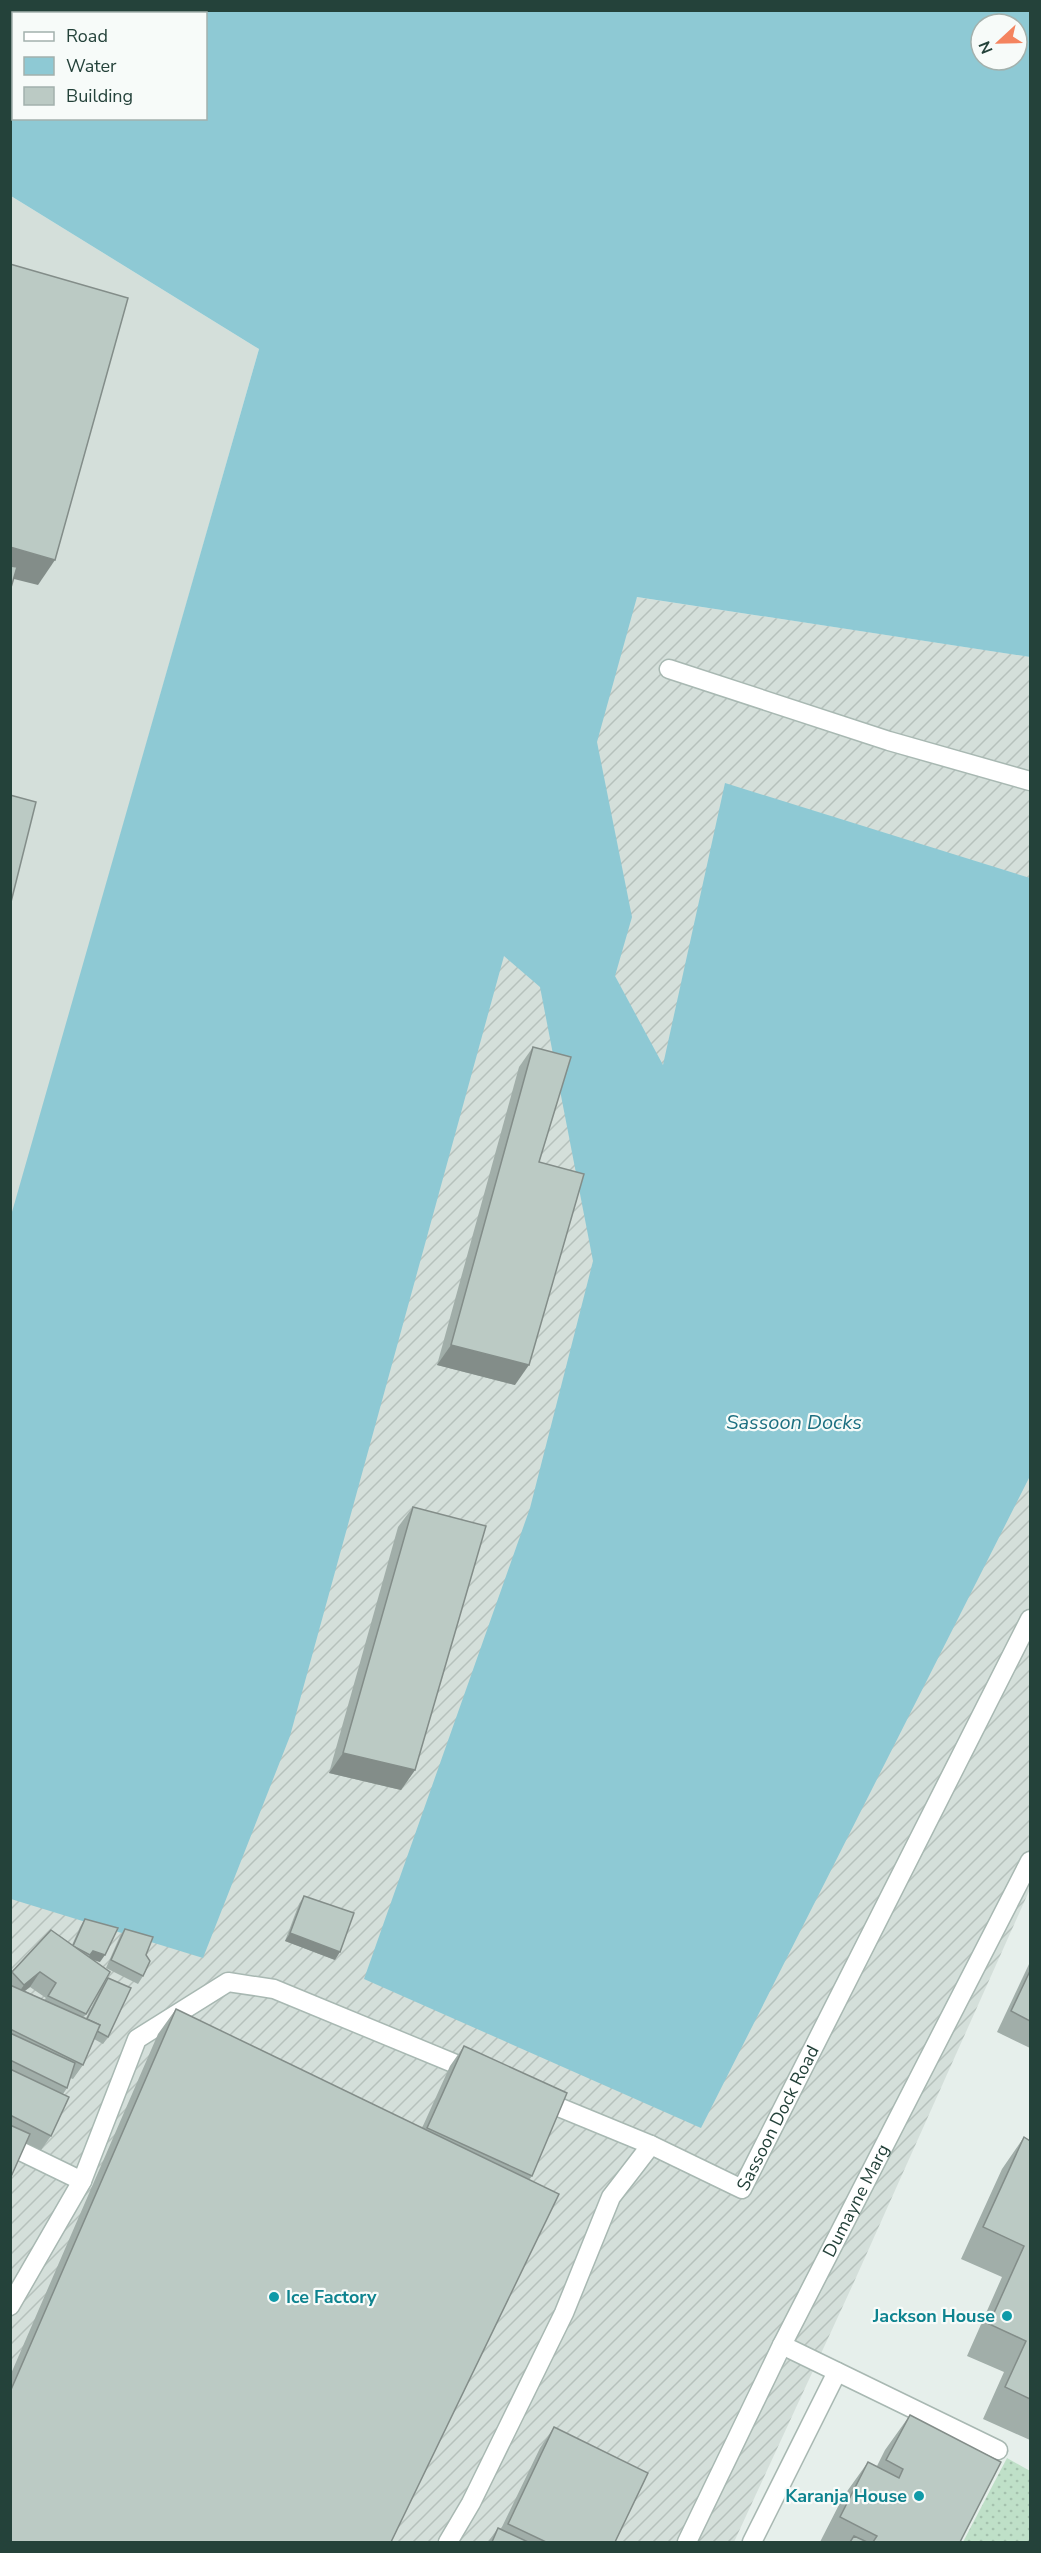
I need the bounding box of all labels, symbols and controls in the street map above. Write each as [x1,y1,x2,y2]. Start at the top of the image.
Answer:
legend [12,12,207,120]
north arrow [969,12,1029,72]
text: Road [66,24,108,48]
text: N [974,38,998,57]
text: Water [66,54,117,78]
text: Building [66,84,133,108]
water label: Sassoon Docks [726,1409,862,1436]
street label: Sassoon Dock Road [731,2041,825,2195]
street label: Dumayne Marg [817,2140,895,2261]
place label: Ice Factory [286,2285,377,2309]
marker: Ice Factory [267,2290,281,2304]
place label: Jackson House [872,2304,995,2328]
marker: Jackson House [1000,2309,1014,2323]
place label: Karanja House [785,2484,907,2508]
marker: Karanja House [912,2489,926,2503]

